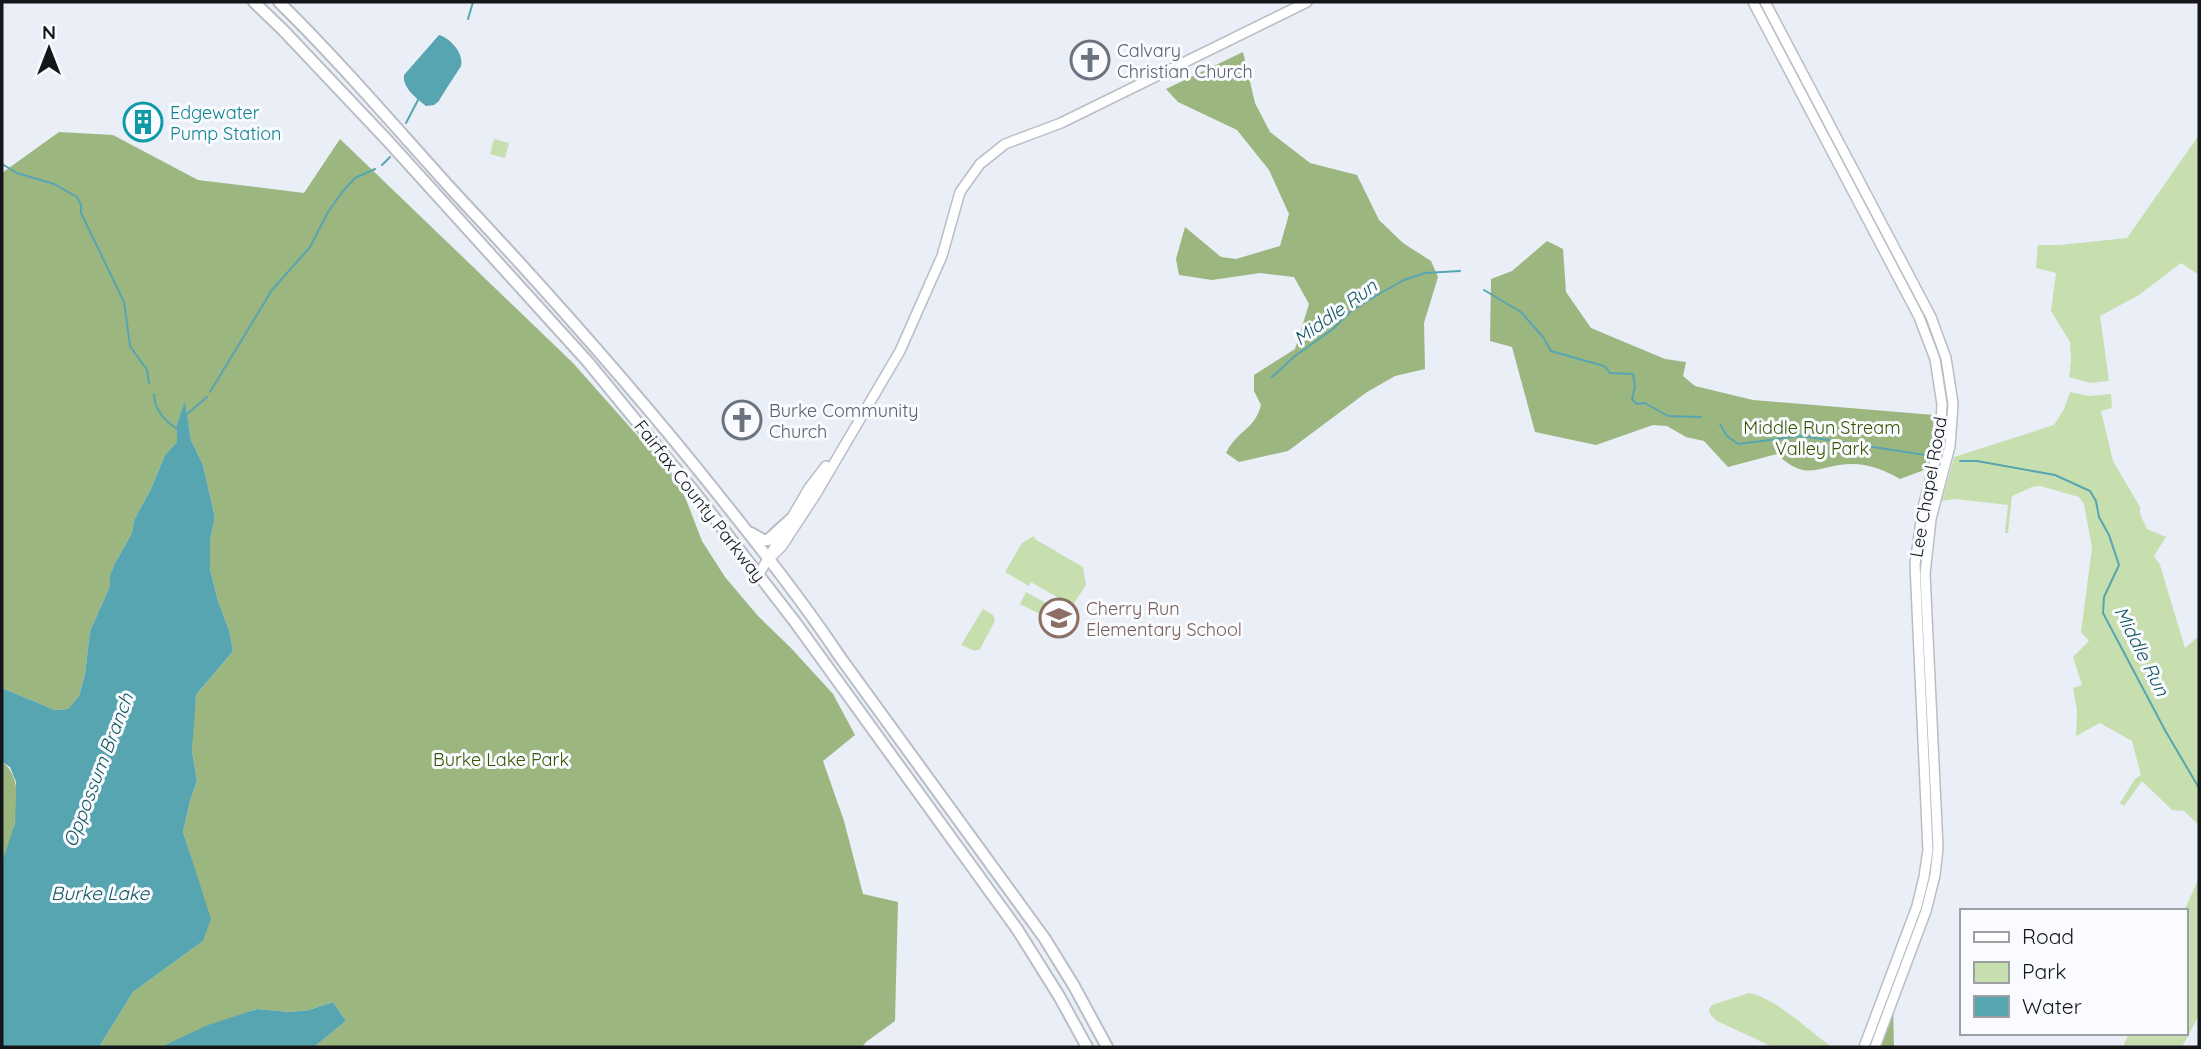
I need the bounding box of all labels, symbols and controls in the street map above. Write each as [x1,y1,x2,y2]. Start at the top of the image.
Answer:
north arrow [14,14,84,84]
text: N [42,20,56,44]
church icon: Calvary Christian Church [1069,39,1111,81]
place label: Calvary Christian Church [1117,39,1253,83]
building icon: Edgewater Pump Station [122,101,164,143]
place label: Edgewater Pump Station [170,101,281,145]
water label: Middle Run [1289,273,1382,350]
church icon: Burke Community Church [721,399,763,441]
place label: Burke Community Church [769,399,919,443]
street label: Fairfax County Parkway [629,415,771,587]
street label: Lee Chapel Road [1904,415,1952,559]
park label: Middle Run Stream Valley Park [1743,416,1901,460]
school or university icon: Cherry Run Elementary School [1038,597,1080,639]
place label: Cherry Run Elementary School [1086,597,1242,641]
water label: Middle Run [2109,602,2175,701]
water label: Oppossum Branch [58,689,139,850]
park label: Burke Lake Park [433,748,569,771]
water label: Burke Lake [51,881,150,905]
legend [1960,909,2187,1035]
text: Road [2022,923,2074,949]
text: Park [2022,958,2066,984]
text: Water [2022,993,2082,1019]

